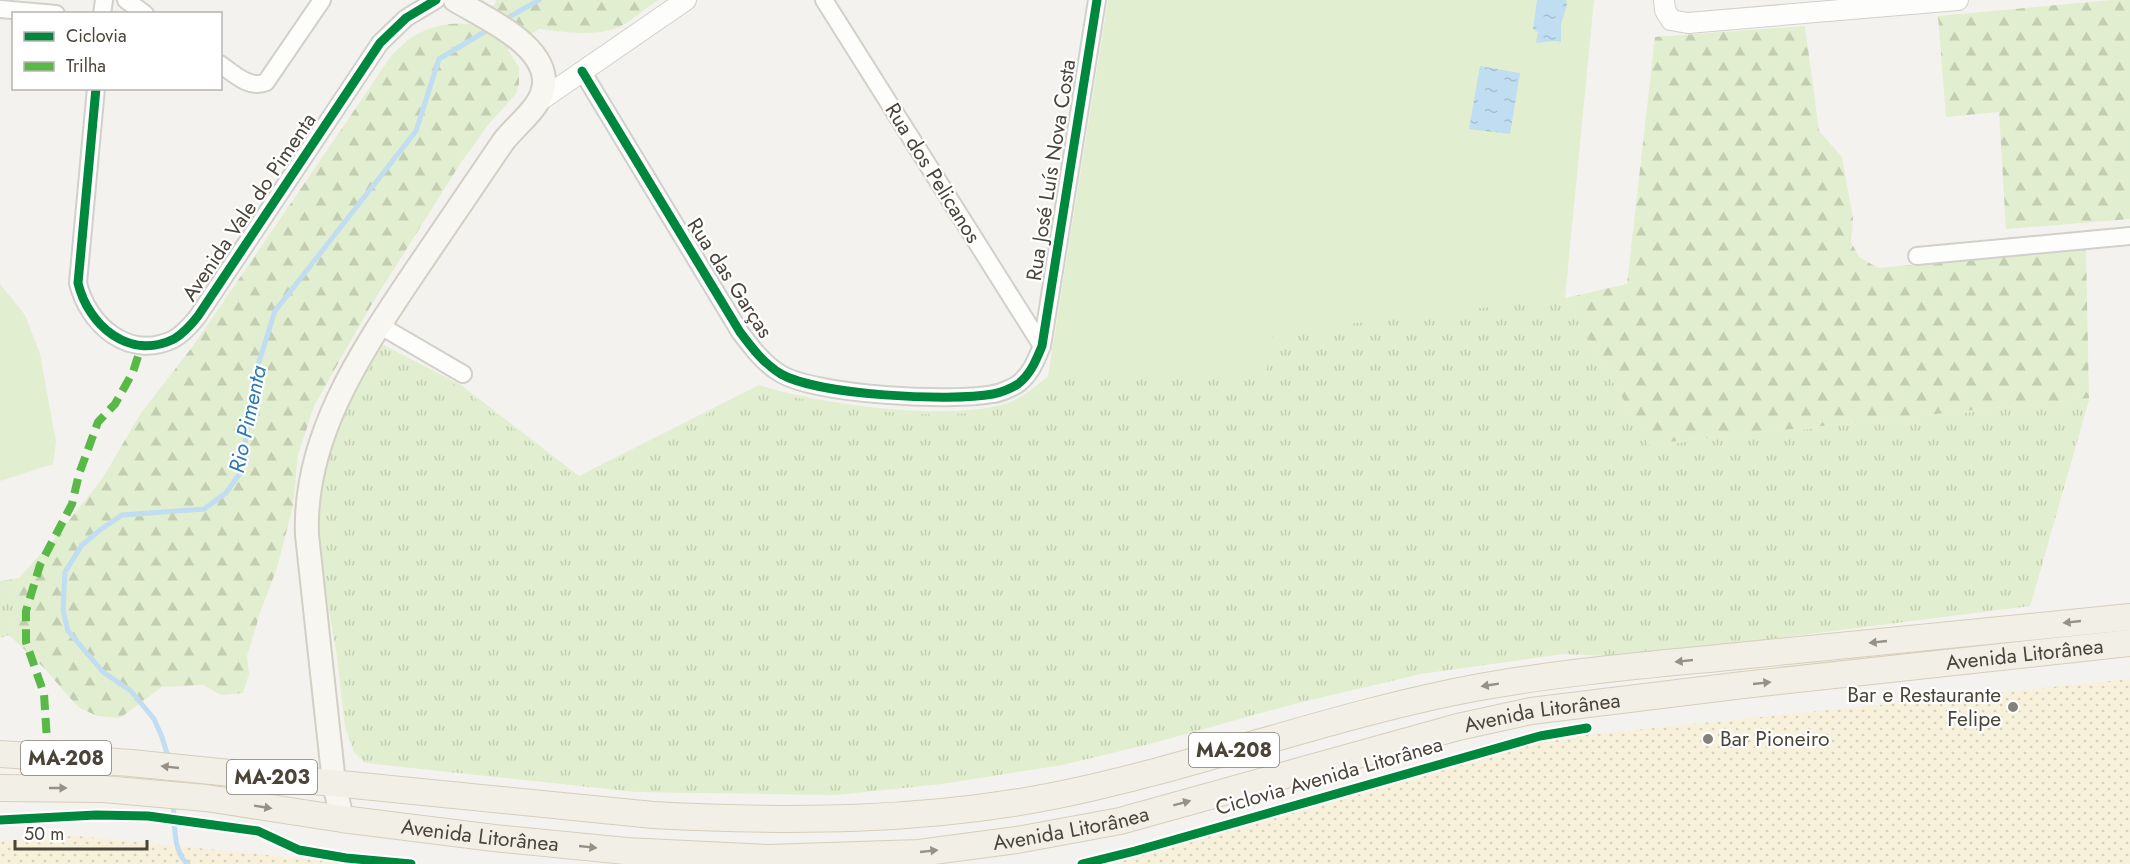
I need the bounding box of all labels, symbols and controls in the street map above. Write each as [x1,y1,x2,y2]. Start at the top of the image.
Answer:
legend [12,12,222,90]
text: Ciclovia [66,23,127,49]
text: Trilha [66,53,106,79]
street label: Rua José Luís Nova Costa [1019,57,1083,283]
street label: Rua dos Pelicanos [878,97,988,249]
street label: Avenida Vale do Pimenta [175,107,323,307]
street label: Rua das Garças [680,212,780,344]
water label: Rio Pimenta [220,362,274,476]
one-way arrow [2062,617,2081,627]
street label: Avenida Litorânea [1944,631,2105,678]
one-way arrow [1868,637,1887,647]
one-way arrow [1674,656,1693,666]
one-way arrow [1753,678,1772,687]
place label: Bar e Restaurante Felipe [1847,680,2001,734]
one-way arrow [1481,681,1500,690]
street label: Avenida Litorânea [1461,685,1622,740]
marker: Bar e Restaurante Felipe [2006,700,2020,714]
place label: Bar Pioneiro [1720,724,1829,754]
street label: Ciclovia Avenida Litorânea [1212,729,1446,823]
marker: Bar Pioneiro [1701,732,1715,746]
road number: MA-208 [1189,733,1279,767]
road number: MA-208 [21,741,111,775]
road number: MA-203 [227,760,317,794]
one-way arrow [161,762,180,772]
one-way arrow [49,783,68,793]
one-way arrow [1173,798,1191,808]
street label: Avenida Litorânea [991,799,1152,858]
one-way arrow [254,803,273,812]
street label: Avenida Litorânea [400,812,560,859]
scale bar [15,813,147,851]
text: 50 m [24,821,64,847]
one-way arrow [578,842,597,852]
one-way arrow [920,847,939,856]

